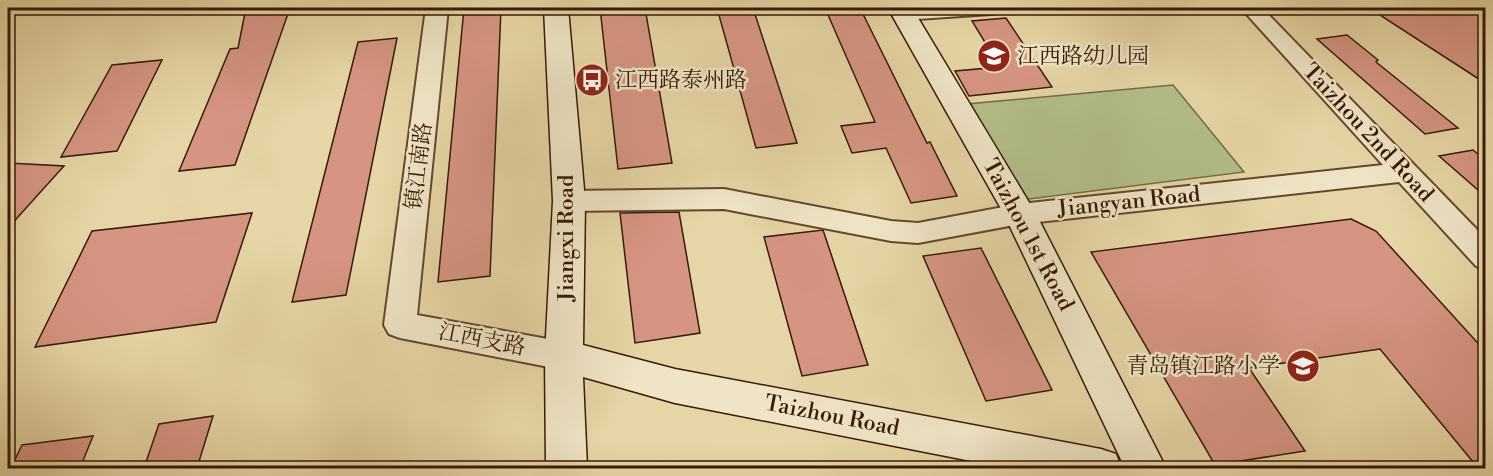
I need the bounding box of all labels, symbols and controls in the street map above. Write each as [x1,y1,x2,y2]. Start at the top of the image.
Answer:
school or university icon: 江西路幼儿园 [976,38,1012,74]
place label: 江西路幼儿园 [1017,43,1149,70]
street label: Taizhou 2nd Road [1297,58,1439,208]
bus stop icon: 江西路泰州路 [574,62,610,98]
place label: 江西路泰州路 [615,67,747,94]
street label: 镇江南路 [400,121,438,211]
street label: Taizhou 1st Road [977,154,1080,316]
street label: Jiangxi Road [553,174,580,302]
street label: Jiangyan Road [1055,181,1202,223]
street label: 江西支路 [436,318,528,362]
school or university icon: 青岛镇江路小学 [1285,348,1321,384]
place label: 青岛镇江路小学 [1126,353,1280,380]
street label: Taizhou Road [762,390,902,442]

